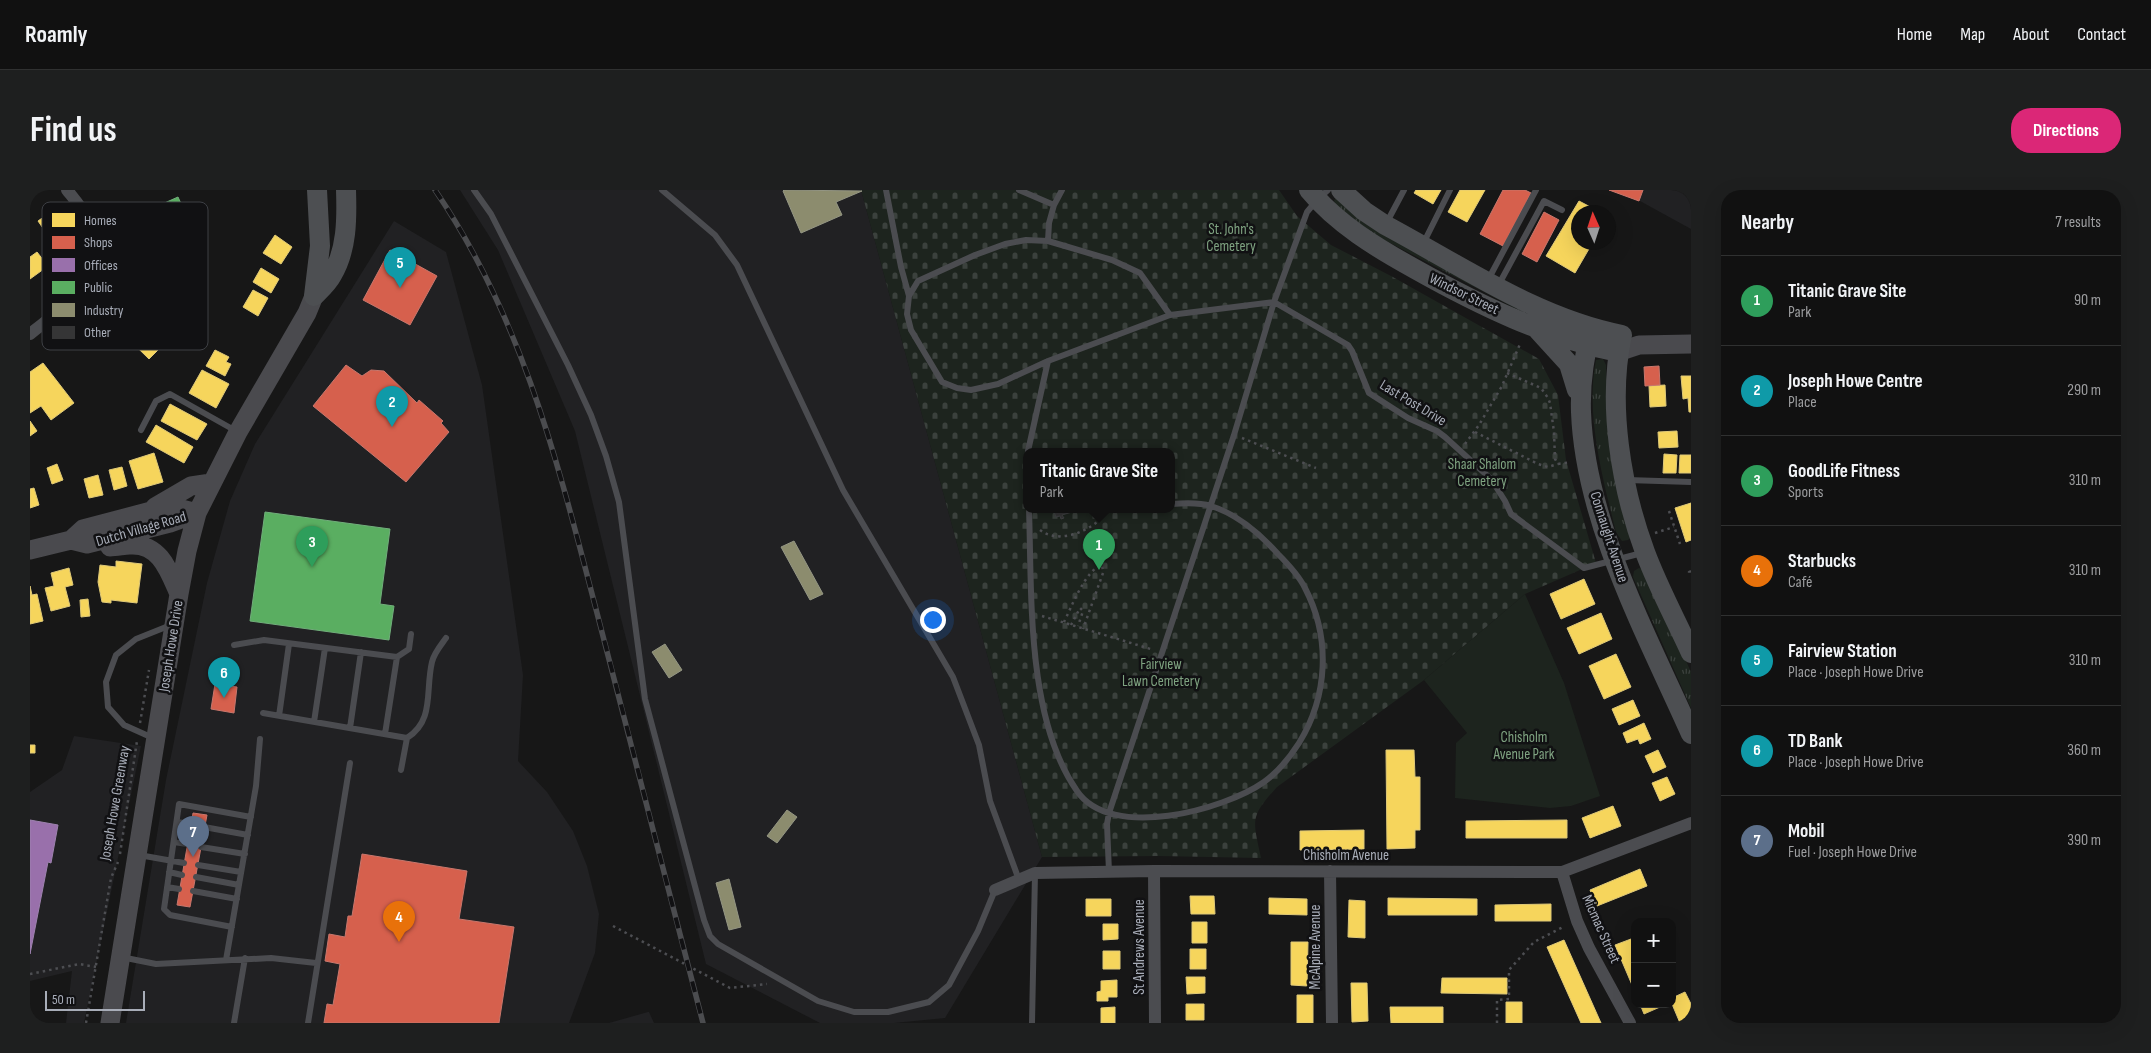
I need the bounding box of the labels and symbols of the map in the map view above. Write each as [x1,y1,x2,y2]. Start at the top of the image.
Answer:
legend [42,202,208,350]
north arrow [1571,205,1616,250]
text: Homes [84,212,117,229]
park label: St. John's Cemetery [1206,220,1256,256]
text: Shops [84,234,113,251]
pin: 5 [384,247,416,288]
text: Offices [84,257,118,274]
street label: Windsor Street [1426,269,1502,319]
text: Public [84,279,113,296]
text: Industry [84,302,124,319]
text: Other [84,324,111,341]
street label: Last Post Drive [1376,376,1450,430]
pin: 2 [376,386,408,427]
park label: Shaar Shalom Cemetery [1448,455,1516,491]
street label: Connaught Avenue [1585,489,1633,585]
street label: Dutch Village Road [94,507,188,551]
pin: 3 [296,526,328,567]
pin: 1 [1083,529,1115,570]
street label: Joseph Howe Drive [154,599,188,694]
your location [920,607,946,633]
park label: Fairview Lawn Cemetery [1122,655,1200,691]
pin: 6 [208,657,240,698]
park label: Chisholm Avenue Park [1492,728,1555,764]
street label: Joseph Howe Greenway [95,744,134,863]
pin: 7 [177,816,209,857]
street label: Chisholm Avenue [1303,846,1389,865]
street label: Micmac Street [1577,892,1625,967]
street label: St Andrews Avenue [1130,899,1149,995]
pin: 4 [383,901,415,942]
street label: McAlpine Avenue [1306,905,1325,989]
scale bar [45,988,145,1011]

